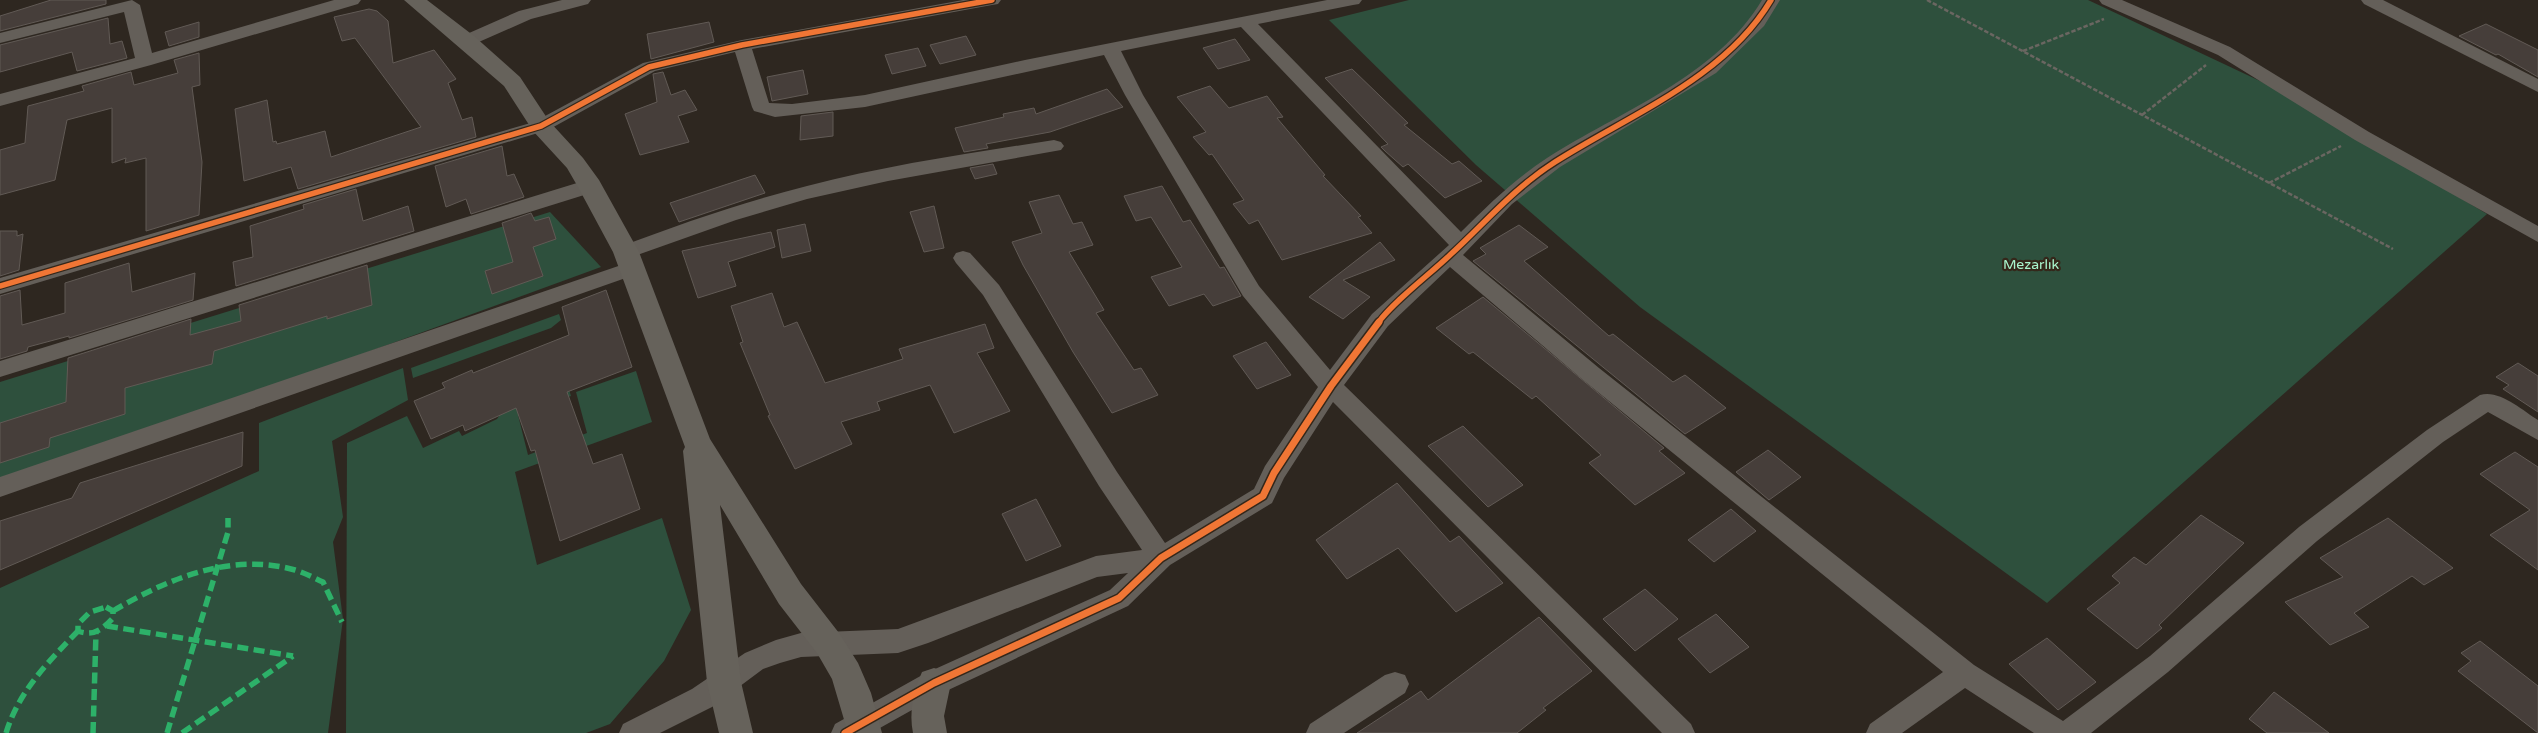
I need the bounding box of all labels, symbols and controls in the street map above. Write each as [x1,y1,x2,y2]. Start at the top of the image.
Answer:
park label: Mezarlık [2003,256,2059,273]

